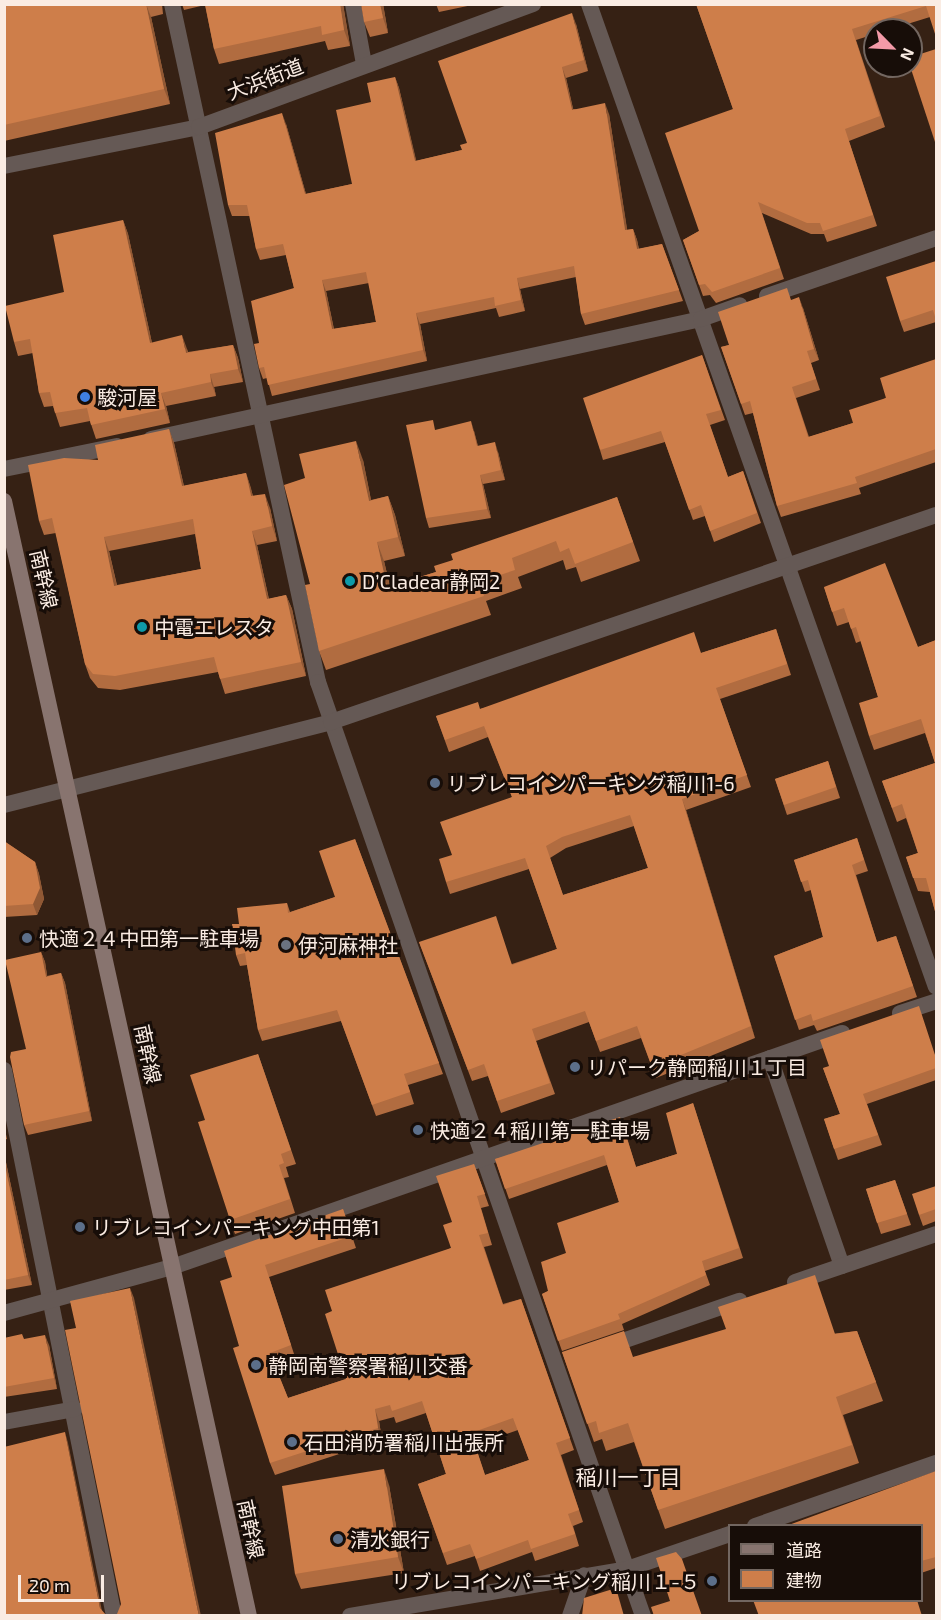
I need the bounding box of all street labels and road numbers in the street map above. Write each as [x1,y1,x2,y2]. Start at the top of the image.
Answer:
street label: 大浜街道 [223,53,307,105]
street label: 南幹線 [26,547,62,611]
street label: 南幹線 [130,1022,166,1086]
street label: 南幹線 [233,1497,269,1561]

